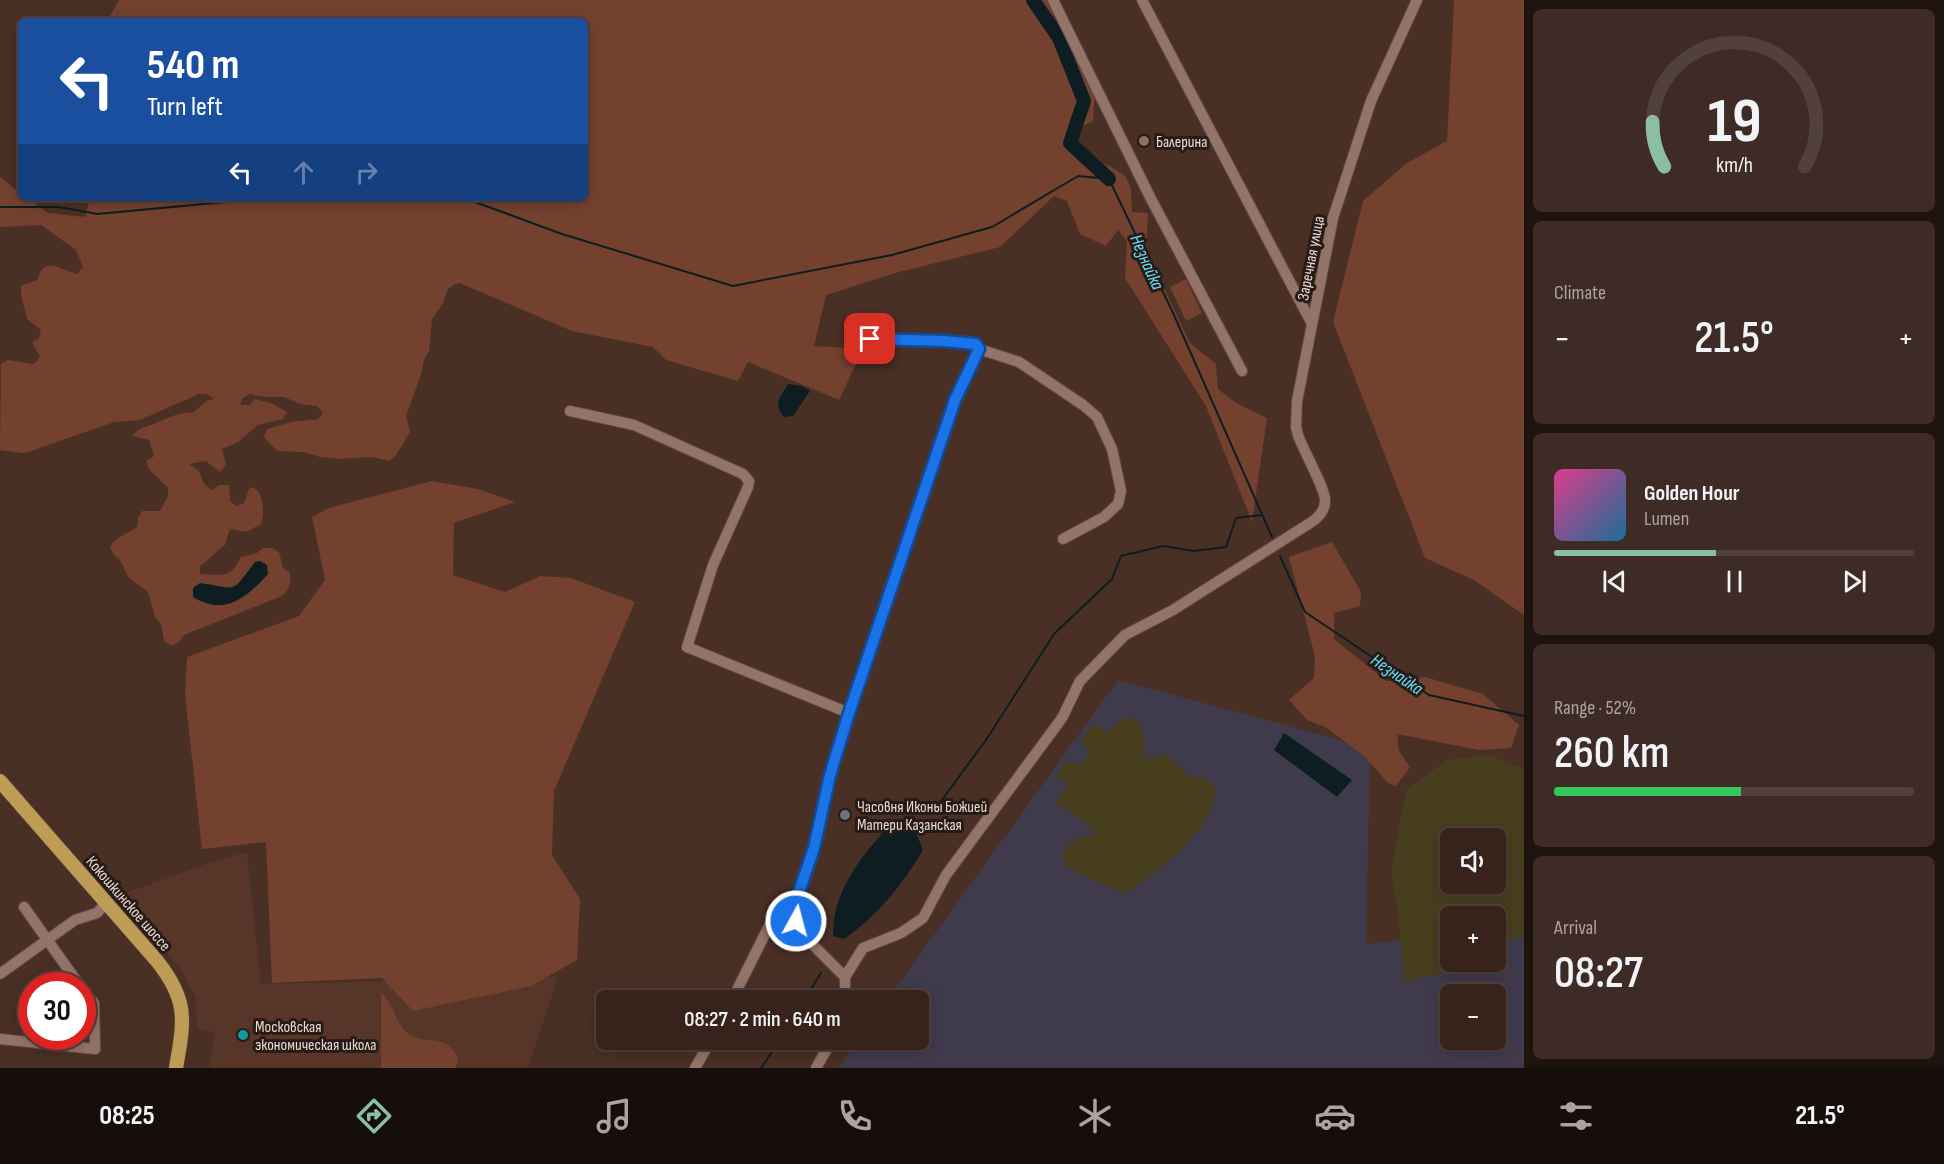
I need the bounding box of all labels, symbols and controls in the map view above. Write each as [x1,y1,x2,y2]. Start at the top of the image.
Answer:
text: 540 m [147,40,239,91]
icon: left [48,42,126,120]
text: 19 [1707,86,1761,161]
text: Turn left [147,91,223,123]
place label: Балерина [1156,133,1207,152]
marker: Балерина [1137,134,1151,148]
text: km/h [1715,154,1753,179]
icon: left [224,156,257,189]
icon: ahead [287,156,320,189]
icon: right [350,156,383,189]
street label: Заречная улица [1294,214,1329,302]
water label: Незнайка [1125,231,1168,294]
text: Climate [1554,281,1606,305]
text: 21.5° [1694,311,1774,366]
pin [844,313,895,364]
text: − [1554,319,1570,359]
text: + [1898,319,1914,359]
icon: arrive [853,322,886,355]
text: Golden Hour [1644,480,1740,507]
text: Lumen [1644,507,1689,531]
icon: previous [1598,565,1631,598]
icon: pause [1718,565,1751,598]
icon: next [1838,565,1871,598]
water label: Незнайка [1367,649,1427,700]
text: Range · 52% [1554,696,1636,720]
text: 260 km [1554,726,1669,781]
place label: Часовня Иконы Божией Матери Казанская [857,798,987,835]
marker: Часовня Иконы Божией Матери Казанская [838,808,852,822]
map controls [1440,828,1506,1050]
button: sound [1440,828,1506,894]
street label: Кокошкинское шоссе [81,853,174,955]
position arrow [764,889,828,953]
button: + [1440,906,1506,972]
text: Arrival [1554,916,1597,940]
text: 08:27 [1554,946,1643,1001]
speed limit sign: 30 [18,972,96,1050]
button: − [1440,984,1506,1050]
text: 08:27 · 2 min · 640 m [684,1006,841,1033]
place label: Московская экономическая школа [255,1018,377,1055]
marker: Московская экономическая школа [236,1028,250,1042]
icon: directions [353,1095,395,1137]
icon: music [593,1095,635,1137]
icon: phone [834,1095,876,1137]
icon: climate [1074,1095,1116,1137]
icon: car [1314,1095,1356,1137]
icon: filters [1555,1095,1597,1137]
text: 08:25 [99,1100,154,1132]
text: 21.5° [1795,1100,1845,1132]

